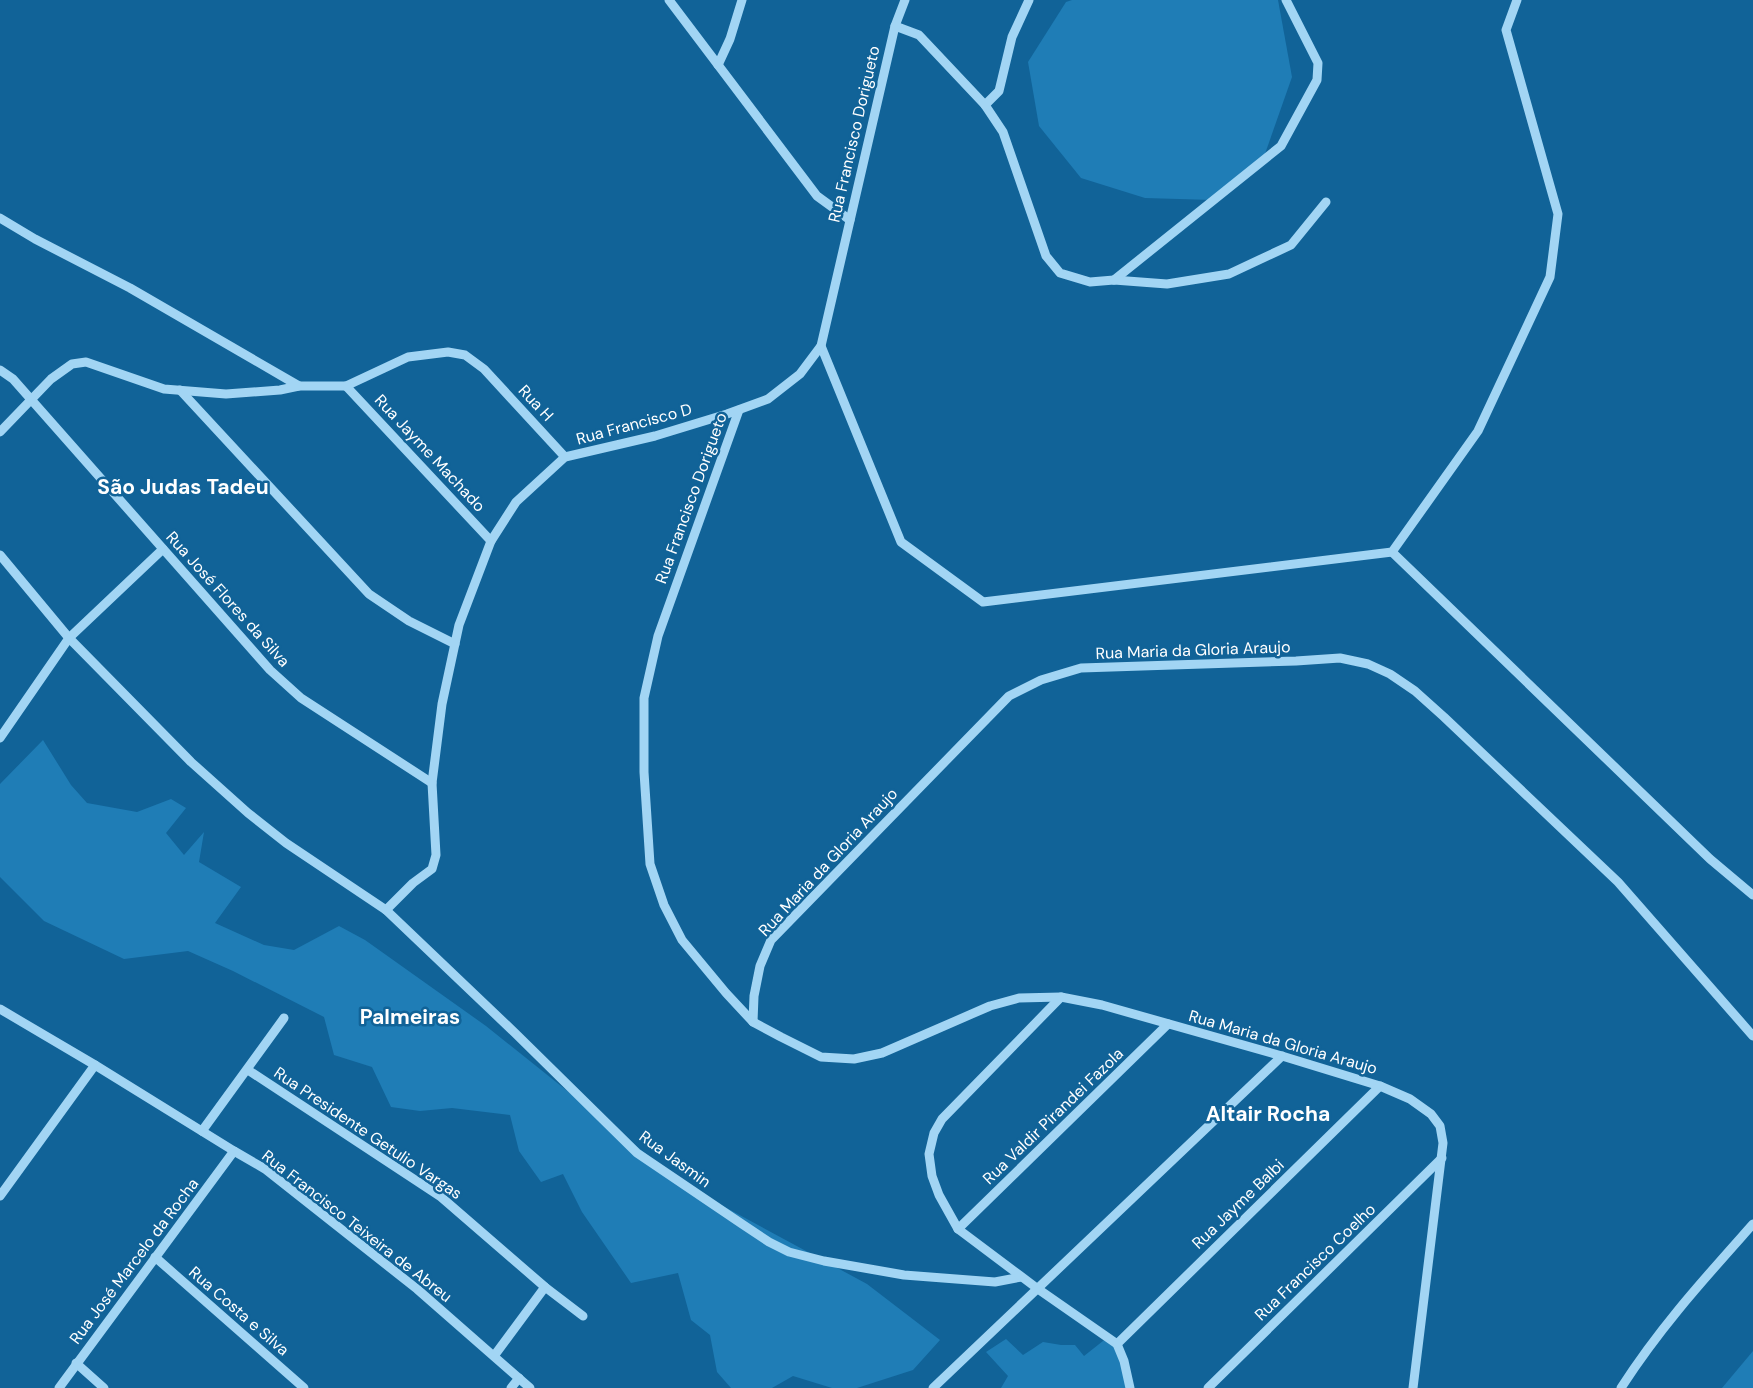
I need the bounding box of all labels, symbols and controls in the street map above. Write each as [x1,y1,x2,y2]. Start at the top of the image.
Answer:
street label: Rua Francisco Dorigueto [823,44,885,224]
street label: Rua H [514,380,558,426]
street label: Rua Jayme Machado [370,390,490,516]
street label: Rua Francisco D [574,398,694,450]
street label: Rua Francisco Dorigueto [650,410,732,586]
district label: São Judas Tadeu [97,473,269,501]
street label: Rua José Flores da Silva [161,527,295,671]
street label: Rua Maria da Gloria Araujo [1095,636,1291,664]
street label: Rua Maria da Gloria Araujo [754,783,902,941]
district label: Palmeiras [360,1003,460,1031]
street label: Rua Maria da Gloria Araujo [1186,1005,1380,1079]
street label: Rua Valdir Pirandei Fazola [978,1043,1128,1189]
street label: Rua Presidente Getulio Vargas [270,1062,466,1204]
district label: Altair Rocha [1206,1100,1330,1128]
street label: Rua Jasmin [635,1126,715,1192]
street label: Rua Francisco Teixeira de Abreu [258,1145,456,1307]
street label: Rua Jayme Balbi [1187,1155,1289,1253]
street label: Rua José Marcelo da Rocha [65,1174,203,1348]
street label: Rua Francisco Coelho [1250,1199,1380,1325]
street label: Rua Costa e Silva [184,1262,294,1360]

